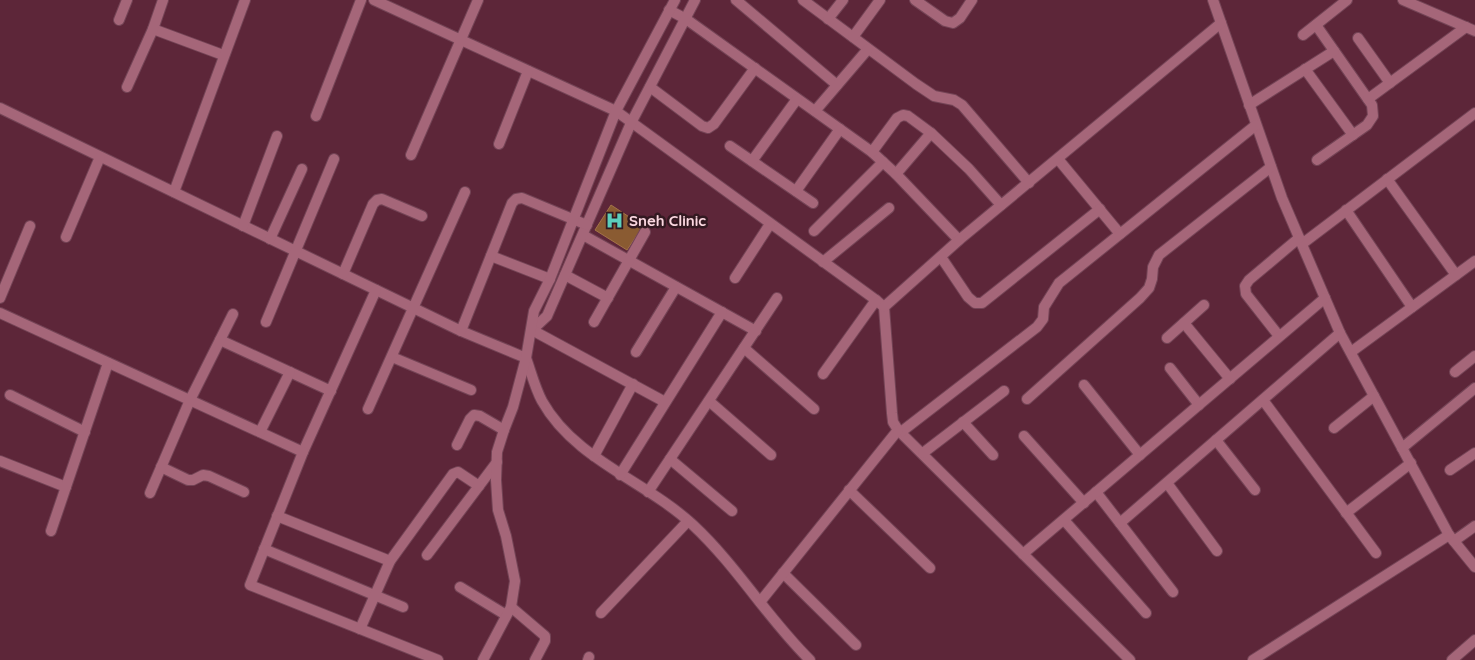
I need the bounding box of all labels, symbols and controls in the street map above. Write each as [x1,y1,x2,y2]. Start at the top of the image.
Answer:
hospital icon: Sneh Clinic [605,210,625,230]
place label: Sneh Clinic [629,211,706,230]

